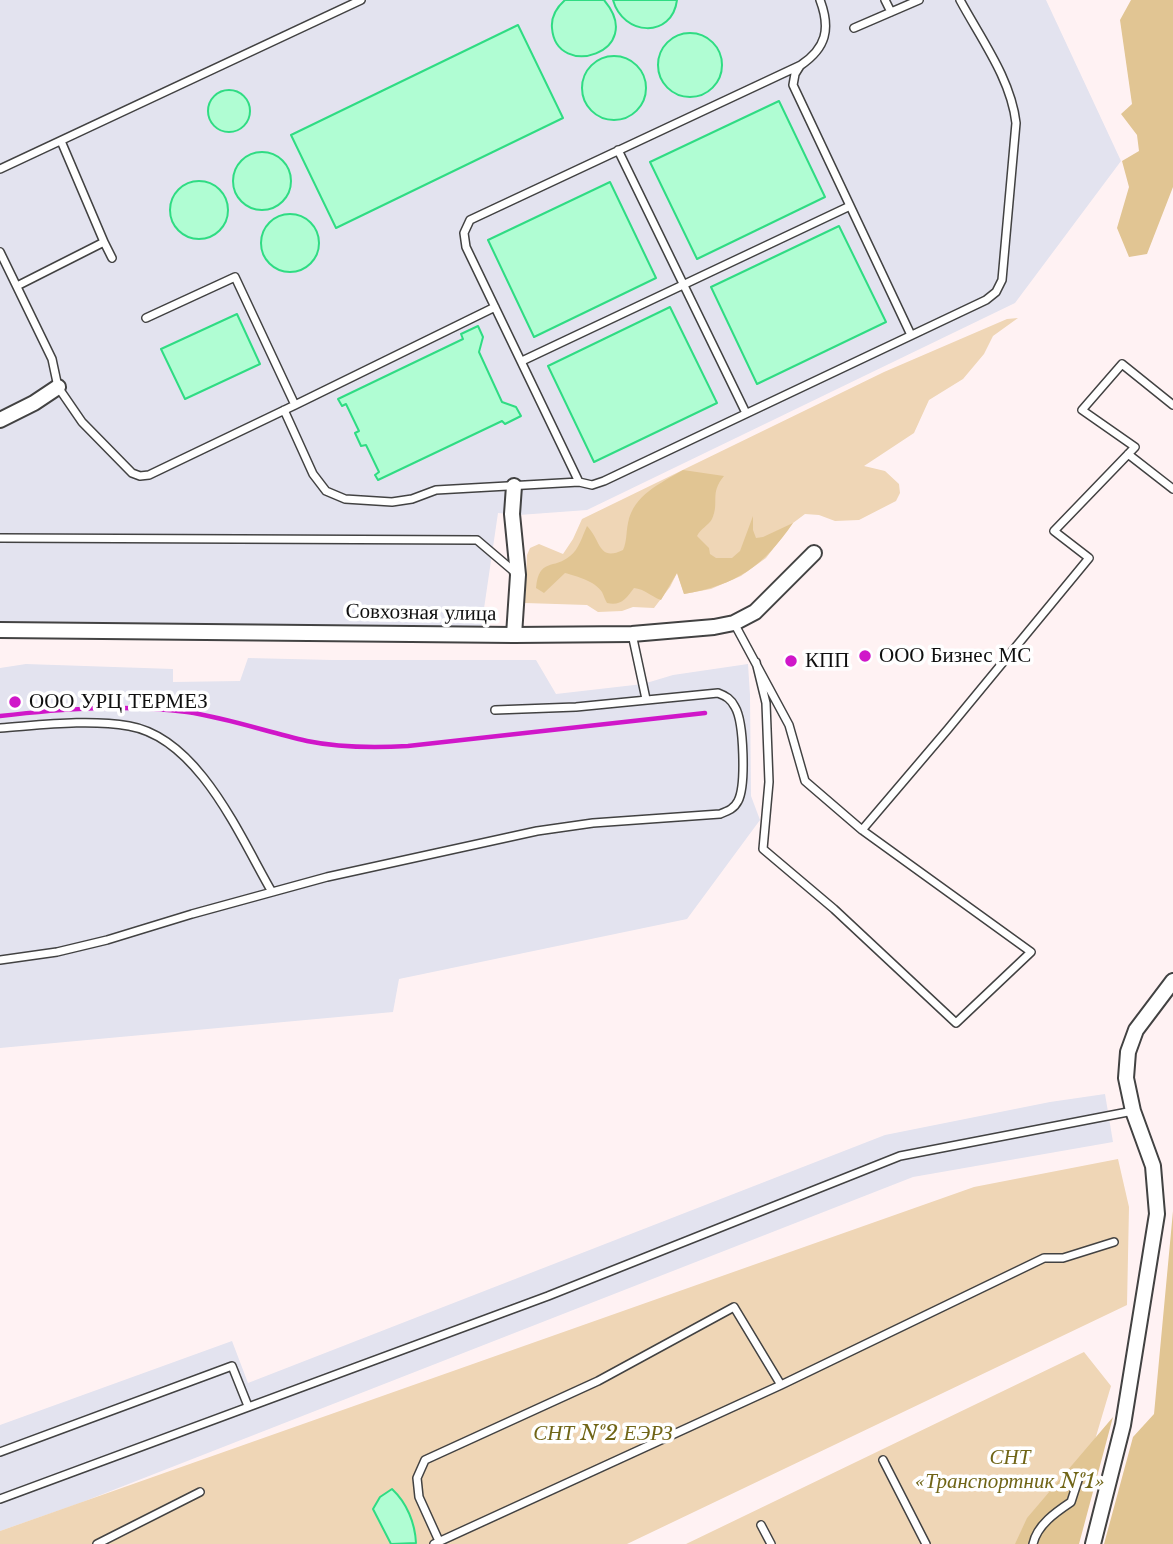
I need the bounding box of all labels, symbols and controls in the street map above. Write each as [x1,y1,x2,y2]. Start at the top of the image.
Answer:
street label: Совхозная улица [345,599,497,627]
place label: ООО Бизнес МС [879,643,1031,669]
place label: КПП [805,648,849,674]
marker: ООО Бизнес МС [857,648,873,664]
marker: КПП [783,653,799,669]
place label: ООО УРЦ ТЕРМЕЗ [29,689,208,715]
marker: ООО УРЦ ТЕРМЕЗ [7,694,23,710]
park label: СНТ №2 ЕЭРЗ [533,1421,673,1447]
park label: СНТ «Транспортник №1» [915,1445,1105,1495]

